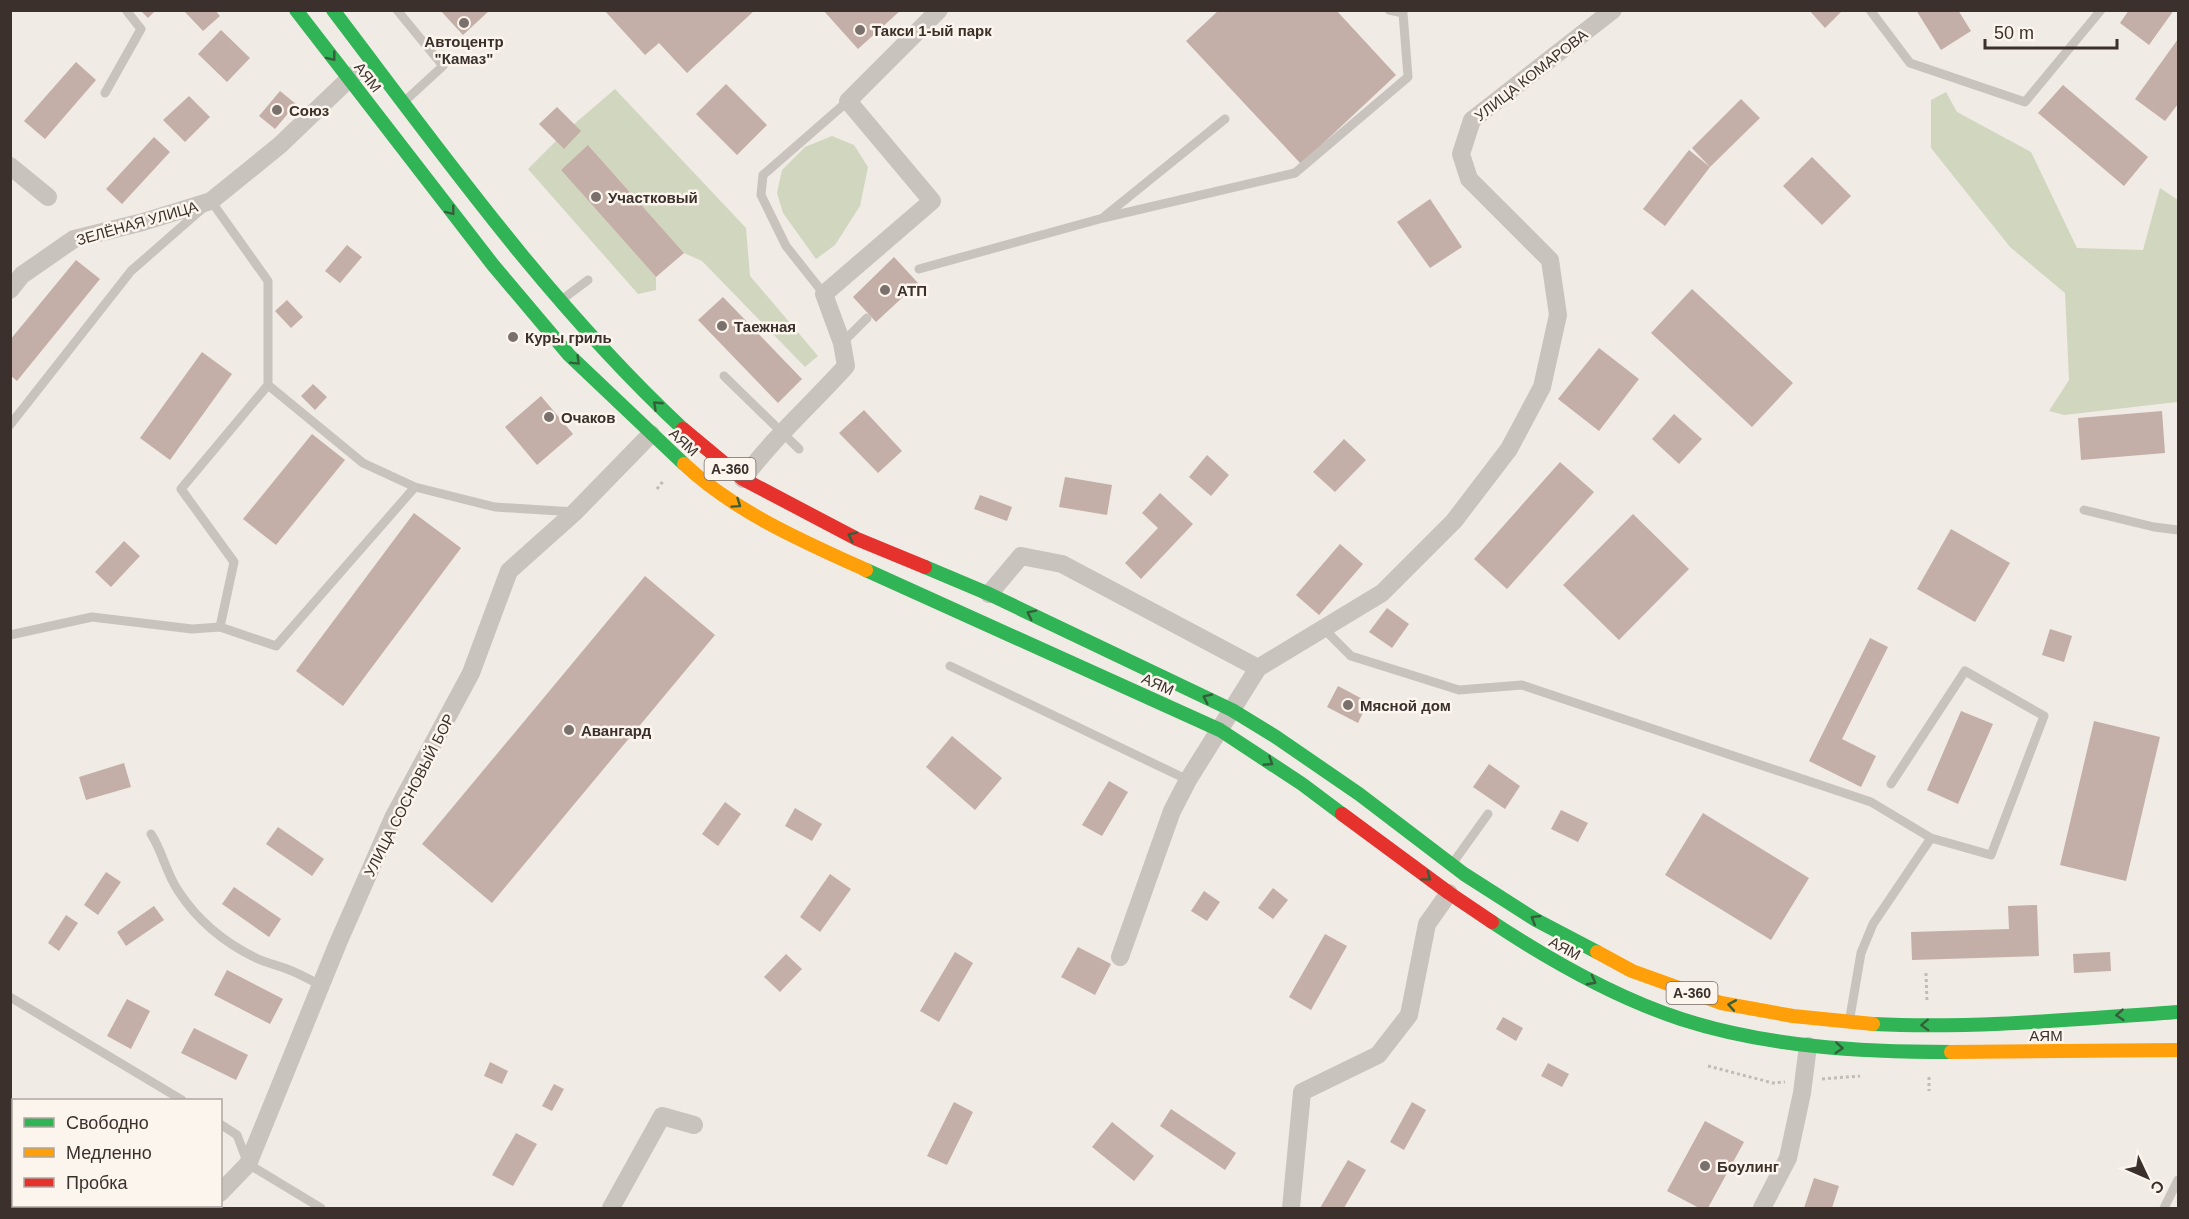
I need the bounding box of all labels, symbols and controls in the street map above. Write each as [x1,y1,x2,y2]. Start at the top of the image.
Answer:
scale bar [1985,12,2117,50]
marker: Автоцентр "Камаз" [457,16,471,30]
place label: Такси 1-ый парк [872,22,992,39]
marker: Такси 1-ый парк [853,23,867,37]
text: 50 m [1994,23,2034,43]
street label: УЛИЦА КОМАРОВА [1471,26,1591,124]
place label: Автоцентр "Камаз" [424,33,504,67]
one-way arrow [324,50,335,61]
street label: АЯМ [351,59,385,95]
place label: Союз [289,102,329,119]
marker: Союз [270,103,284,117]
place label: Участковый [608,189,698,206]
marker: Участковый [589,190,603,204]
street label: ЗЕЛЁНАЯ УЛИЦА [74,198,200,248]
one-way arrow [444,204,455,215]
place label: АТП [897,282,927,299]
marker: АТП [878,283,892,297]
place label: Таежная [734,318,796,335]
marker: Таежная [715,319,729,333]
place label: Куры гриль [525,329,612,346]
marker: Куры гриль [506,330,520,344]
one-way arrow [568,353,579,364]
one-way arrow [653,401,664,412]
place label: Очаков [561,409,615,426]
marker: Очаков [542,410,556,424]
street label: АЯМ [666,424,702,460]
road number: А-360 [704,458,756,480]
one-way arrow [730,497,741,508]
one-way arrow [847,532,858,544]
one-way arrow [1026,609,1037,621]
street label: АЯМ [1139,669,1177,699]
one-way arrow [1202,693,1213,705]
place label: Мясной дом [1360,697,1451,714]
marker: Мясной дом [1341,698,1355,712]
street label: УЛИЦА СОСНОВЫЙ БОР [361,711,457,879]
place label: Авангард [581,722,652,739]
marker: Авангард [562,723,576,737]
one-way arrow [1263,755,1274,766]
one-way arrow [1420,870,1431,881]
one-way arrow [1531,915,1541,927]
street label: АЯМ [1546,933,1584,963]
one-way arrow [1586,974,1596,985]
road number: А-360 [1666,982,1718,1004]
one-way arrow [1727,999,1737,1012]
one-way arrow [2116,1009,2125,1022]
one-way arrow [1921,1019,1930,1032]
street label: АЯМ [2029,1027,2063,1044]
one-way arrow [1834,1041,1843,1054]
legend [12,1099,222,1207]
text: Свободно [66,1113,149,1133]
text: Медленно [66,1143,152,1163]
north arrow [2117,1147,2177,1207]
place label: Боулинг [1717,1158,1779,1175]
marker: Боулинг [1698,1159,1712,1173]
text: Пробка [66,1173,129,1193]
text: С [2147,1177,2168,1197]

